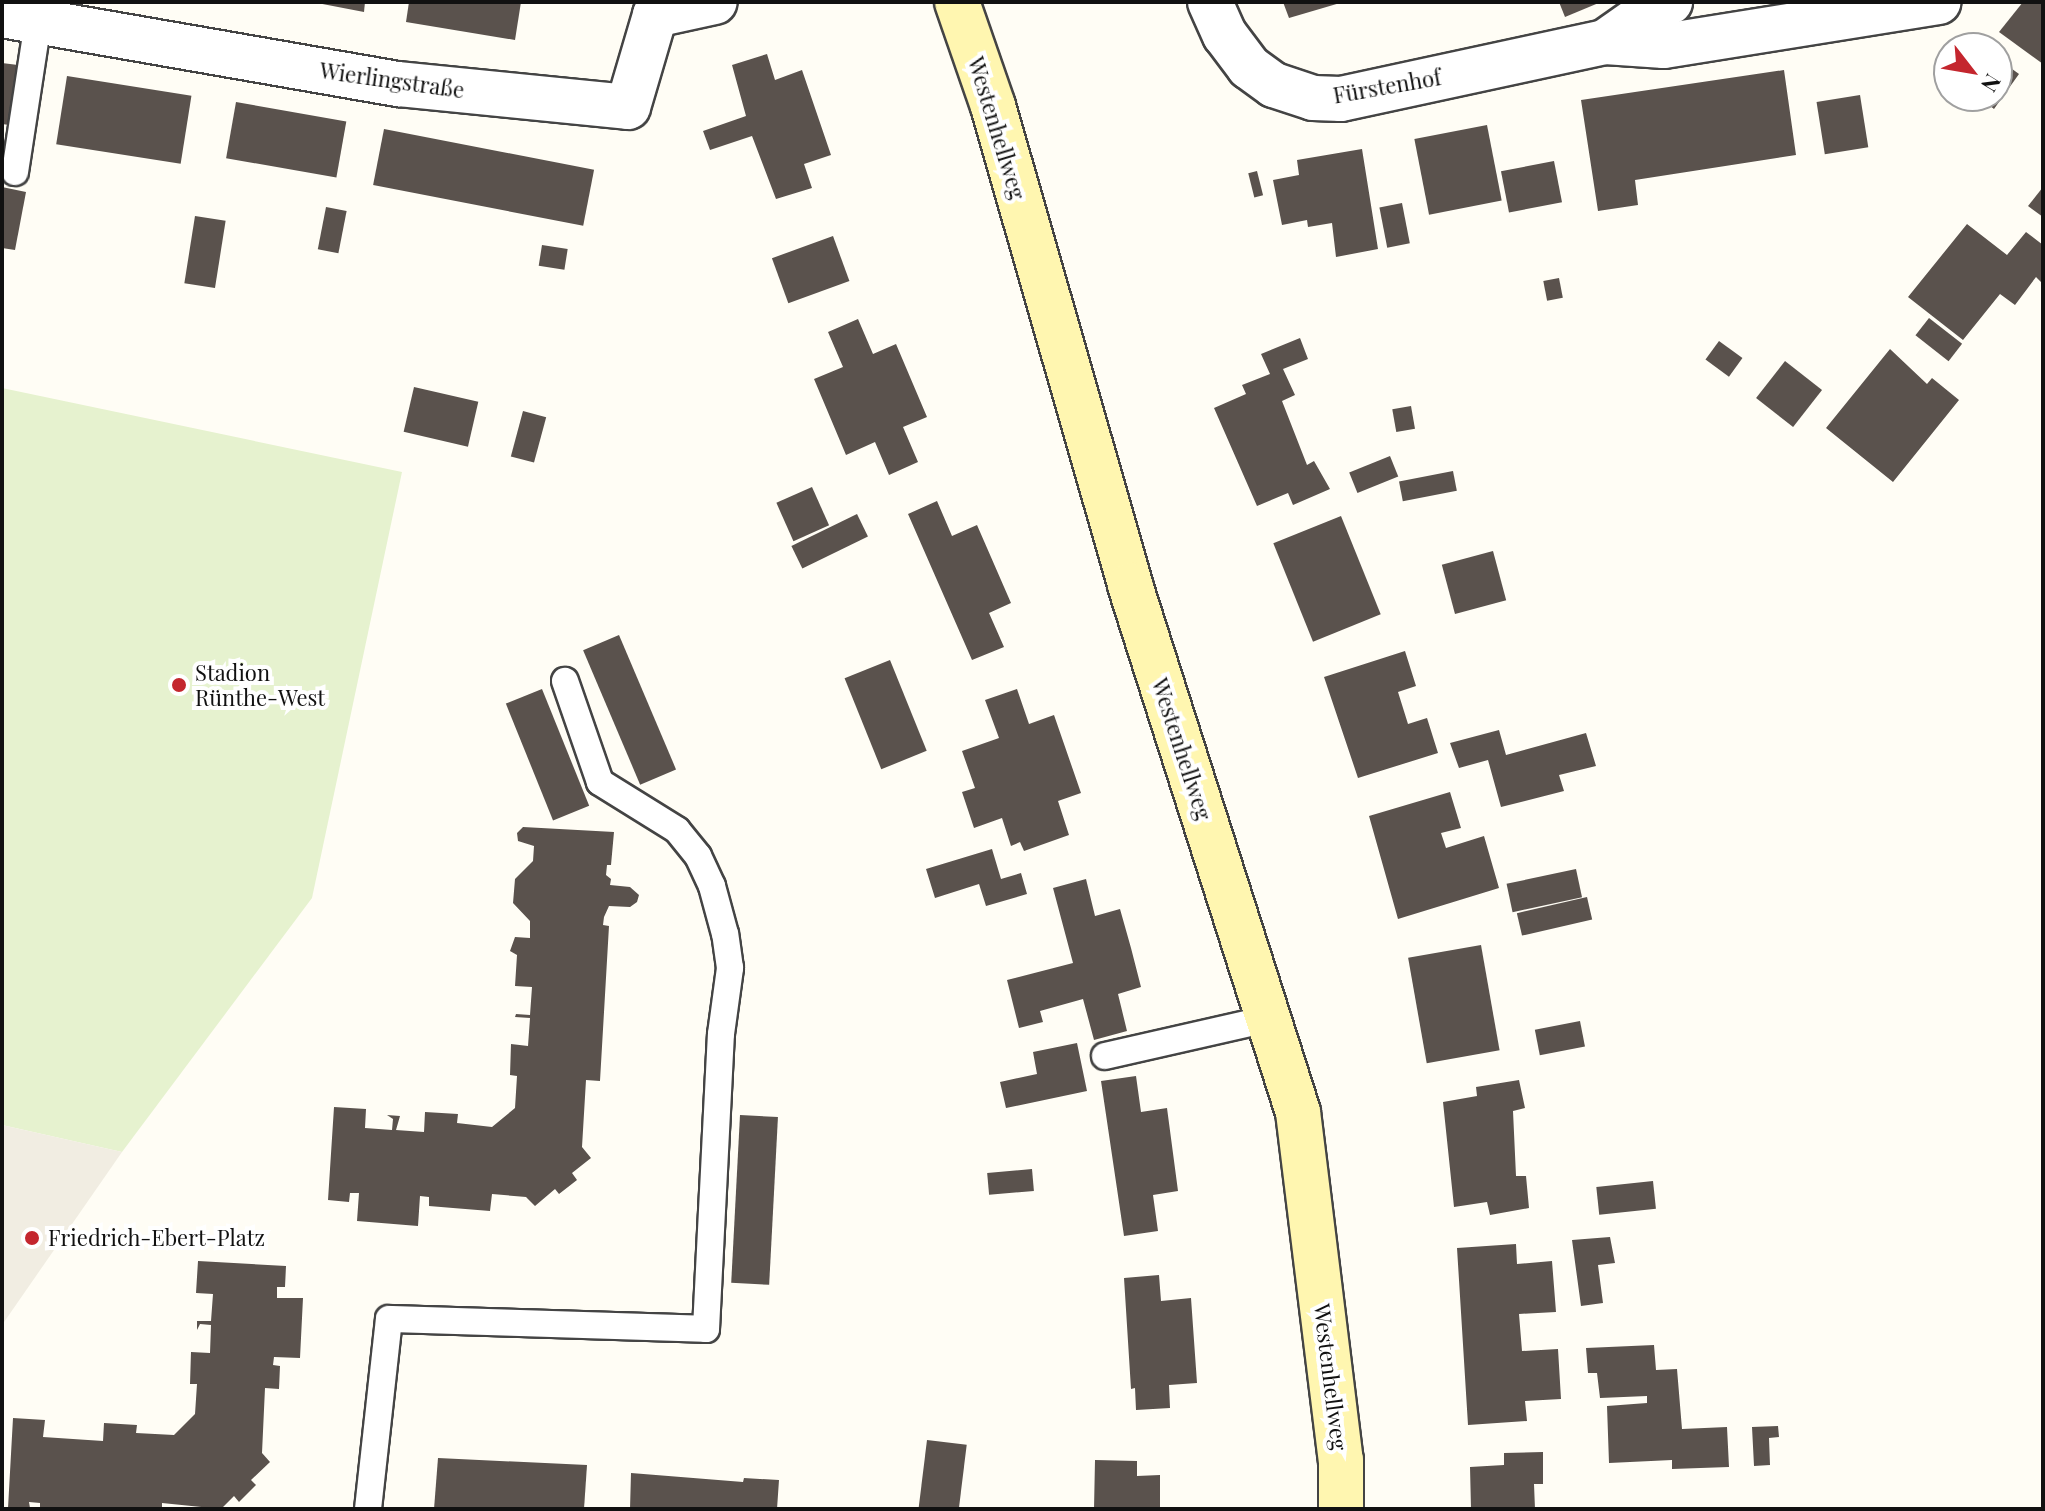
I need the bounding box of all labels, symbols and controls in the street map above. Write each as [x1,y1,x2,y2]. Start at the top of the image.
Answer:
north arrow [1933,32,2013,112]
street label: Westenhellweg [963,54,1031,202]
street label: Wierlingstraße [318,57,466,103]
street label: Fürstenhof [1331,64,1443,108]
text: N [1975,69,2009,98]
place label: Stadion Rünthe-West [195,659,325,710]
street label: Westenhellweg [1147,675,1217,823]
marker: Stadion Rünthe-West [170,676,188,694]
place label: Friedrich-Ebert-Platz [48,1225,265,1251]
marker: Friedrich-Ebert-Platz [23,1229,41,1247]
street label: Westenhellweg [1309,1302,1353,1452]

